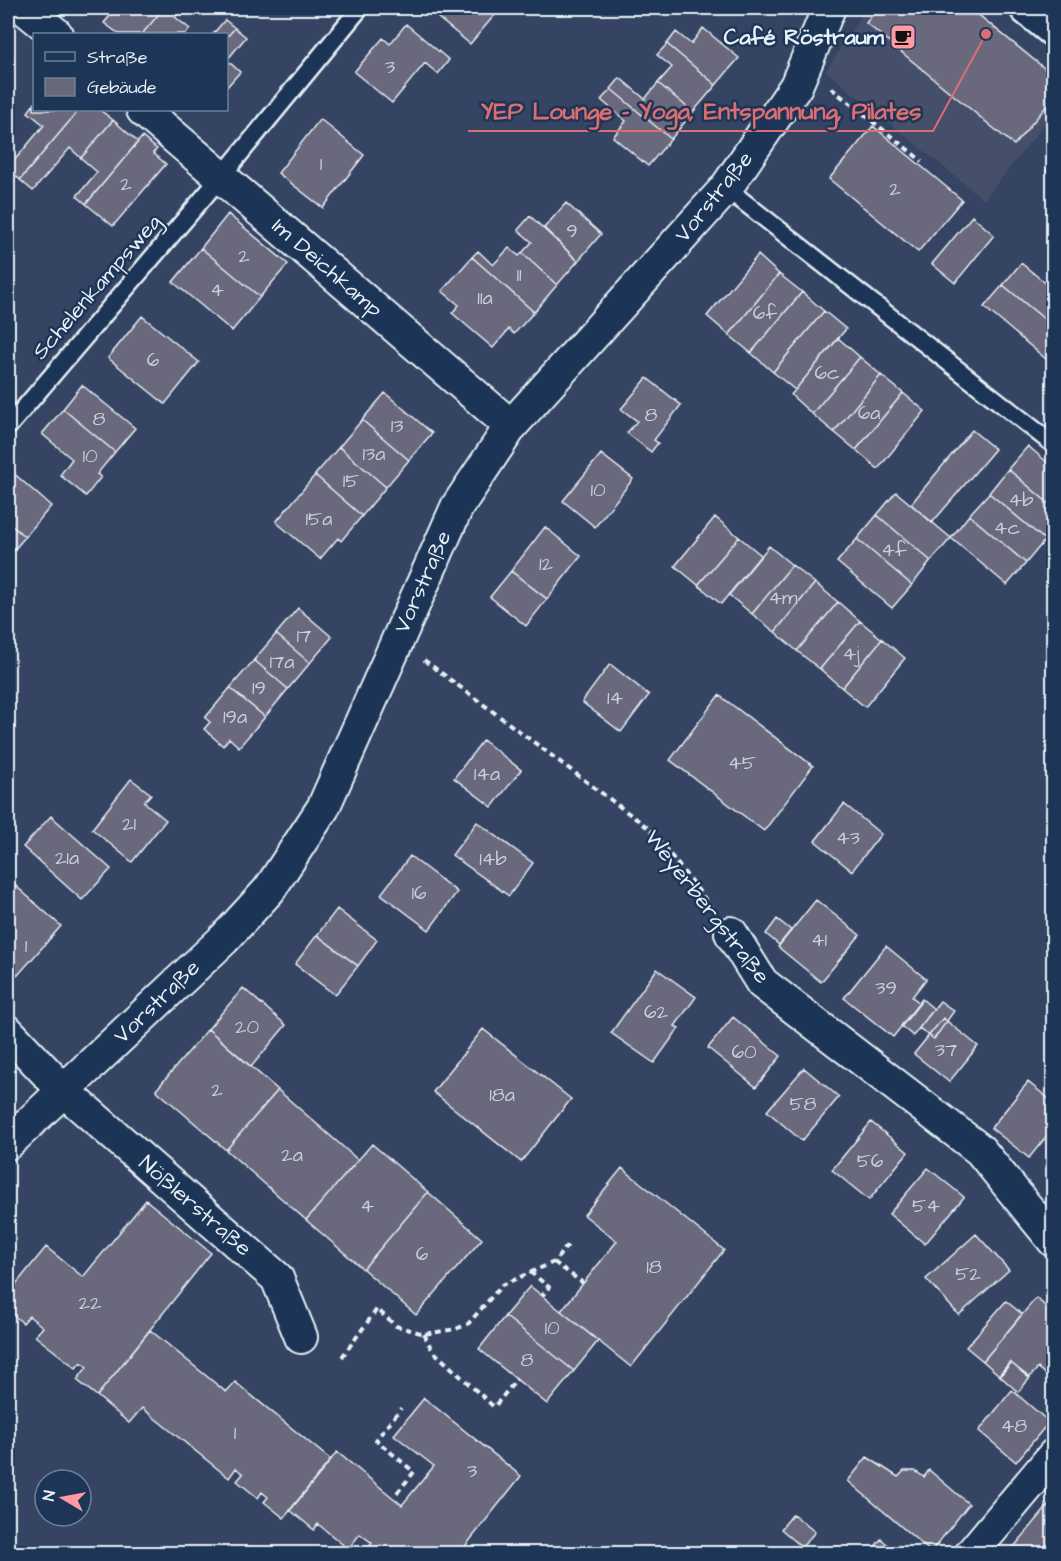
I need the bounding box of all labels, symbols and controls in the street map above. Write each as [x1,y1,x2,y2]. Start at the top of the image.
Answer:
place label: Café Röstraum [724,22,885,53]
cafe icon: Café Röstraum [888,22,918,52]
legend [33,33,228,111]
text: Straße [87,45,148,70]
house number: 3 [385,53,395,81]
text: Gebäude [87,75,157,100]
callout: YEP Lounge - Yoga, Entspannung, Pilates [468,89,933,131]
text: YEP Lounge - Yoga, Entspannung, Pilates [481,95,921,130]
street label: Vorstraße [668,145,760,249]
house number: 1 [320,150,323,178]
house number: 2 [120,170,132,198]
house number: 2 [889,175,901,203]
street label: Schelenkampsweg [25,208,170,367]
street label: Im Deichkamp [265,211,389,325]
house number: 9 [566,217,578,245]
house number: 2 [238,242,250,270]
house number: 11 [516,261,522,289]
house number: 4 [210,276,224,304]
house number: 11a [477,284,493,312]
house number: 6f [753,299,777,327]
house number: 6 [147,346,160,374]
house number: 6c [814,359,840,387]
house number: 6a [858,399,880,427]
house number: 8 [645,401,658,429]
house number: 8 [93,405,106,433]
house number: 13 [391,412,403,440]
house number: 13a [363,440,385,468]
house number: 10 [82,442,98,470]
house number: 15 [343,467,359,495]
house number: 10 [590,476,606,504]
house number: 4b [1009,486,1033,514]
house number: 15a [306,505,332,533]
house number: 4c [994,514,1020,542]
street label: Vorstraße [387,526,459,638]
house number: 4f [881,536,907,564]
house number: 12 [539,550,554,578]
house number: 4m [768,584,798,612]
house number: 17 [297,622,311,650]
house number: 4j [842,640,860,668]
house number: 17a [269,648,295,676]
house number: 19 [252,674,266,702]
house number: 14 [607,684,623,712]
house number: 19a [223,703,247,731]
house number: 45 [728,749,756,777]
house number: 14a [474,760,500,788]
house number: 21 [122,810,136,838]
street label: Weyerbergstraße [636,824,777,991]
house number: 43 [836,824,860,852]
house number: 21a [55,844,79,872]
house number: 14b [479,845,507,873]
house number: 16 [411,879,427,907]
house number: 41 [811,926,828,954]
house number: 1 [25,932,28,960]
street label: Vorstraße [107,953,207,1051]
house number: 39 [875,974,897,1002]
house number: 62 [644,998,669,1026]
house number: 20 [235,1013,259,1041]
house number: 37 [935,1036,957,1064]
house number: 60 [731,1038,757,1066]
house number: 2 [211,1076,223,1104]
house number: 18a [489,1081,515,1109]
house number: 58 [789,1090,817,1118]
house number: 2a [281,1141,303,1169]
house number: 56 [857,1147,884,1175]
street label: Nößlerstraße [132,1148,258,1264]
house number: 4 [360,1192,374,1220]
house number: 54 [912,1192,940,1220]
house number: 6 [416,1240,429,1268]
house number: 18 [646,1253,662,1281]
house number: 52 [955,1260,981,1288]
house number: 22 [79,1289,102,1317]
house number: 10 [544,1314,560,1342]
house number: 8 [521,1346,534,1374]
house number: 48 [1001,1412,1027,1440]
house number: 1 [234,1419,237,1447]
house number: 3 [467,1457,477,1485]
north arrow [33,1468,93,1528]
text: N [38,1489,61,1502]

